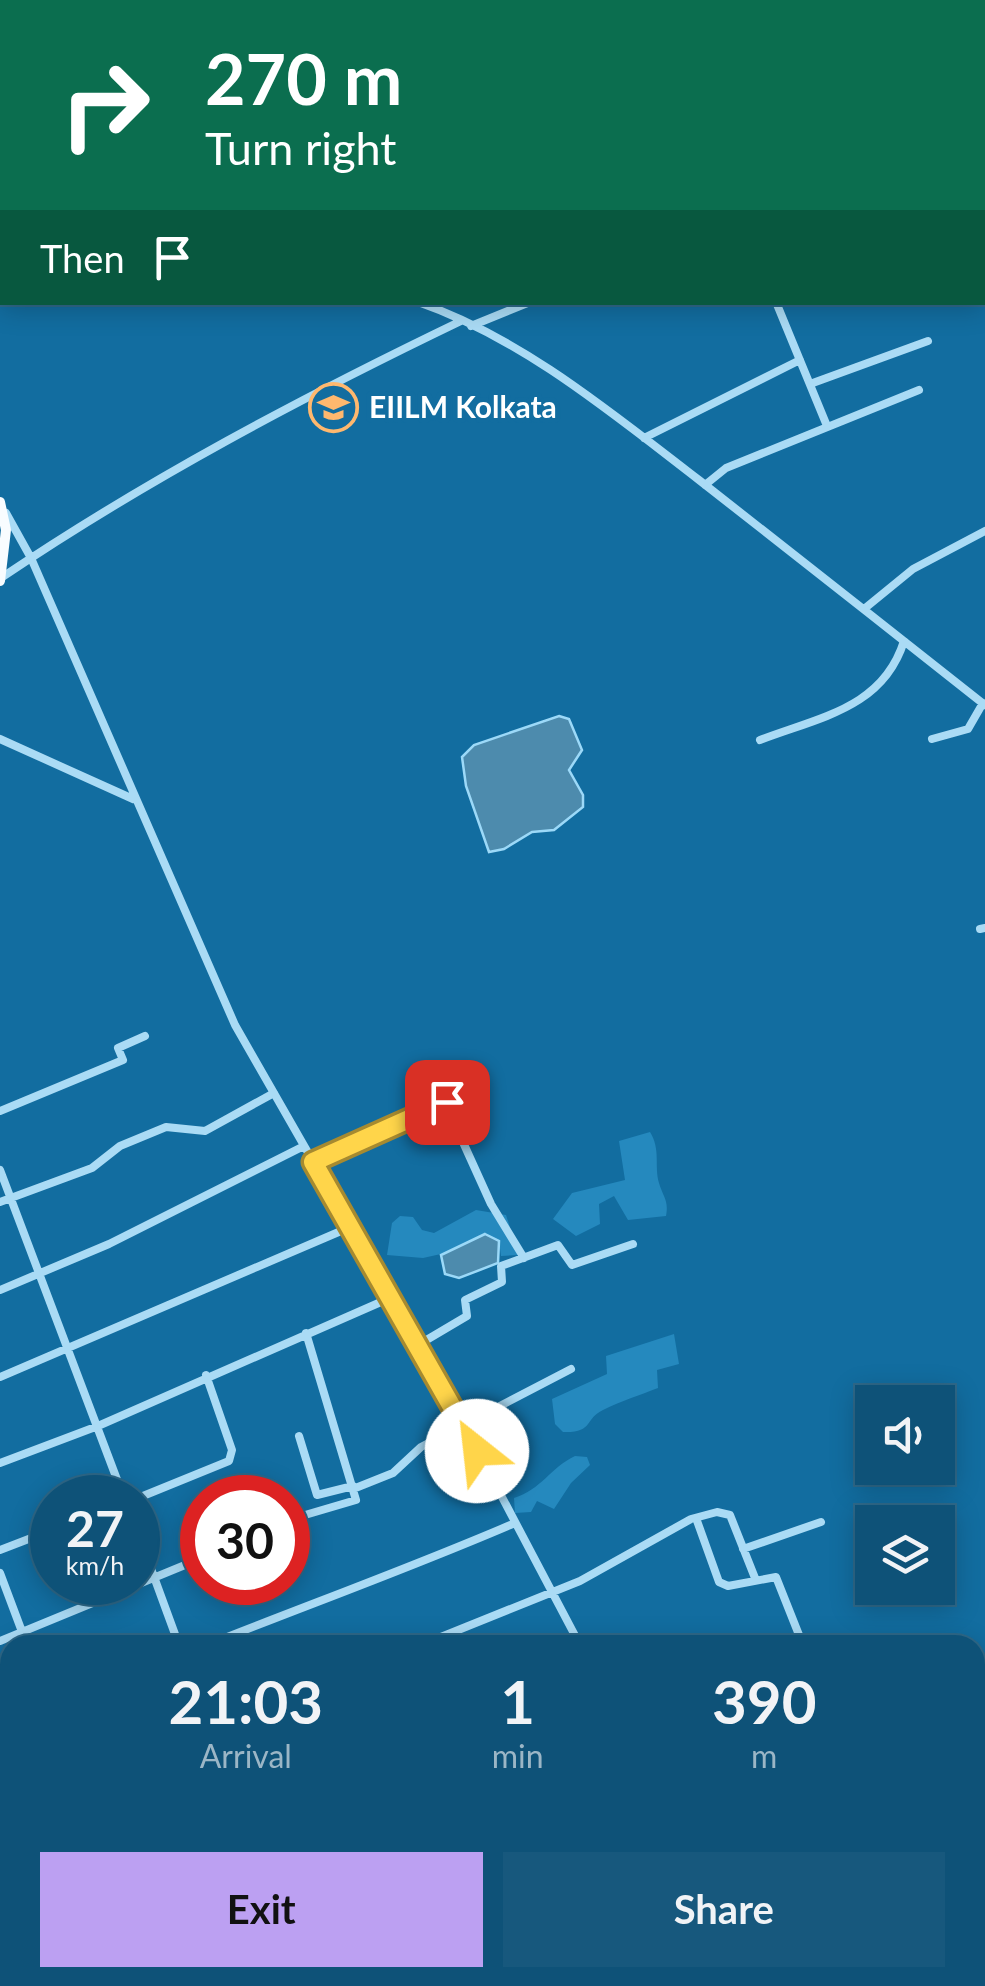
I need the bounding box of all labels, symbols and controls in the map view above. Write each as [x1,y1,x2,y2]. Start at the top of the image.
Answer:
text: 270 m [205,36,402,120]
icon: right [40,40,170,170]
text: Turn right [205,121,396,175]
icon: arrive [145,230,200,285]
text: Then [40,235,125,281]
school or university icon: EIILM Kolkata [308,382,360,434]
place label: EIILM Kolkata [369,388,557,424]
pin [405,1060,490,1145]
icon: arrive [420,1075,475,1130]
map controls [855,1385,955,1605]
button: sound [855,1385,955,1485]
position arrow [425,1399,529,1503]
speed limit sign: 30 [180,1475,310,1605]
text: 27 [66,1498,124,1558]
button: layers [855,1505,955,1605]
text: km/h [66,1550,124,1580]
text: 21:03 [169,1665,323,1737]
text: 1 [500,1665,535,1737]
text: 390 [712,1665,816,1737]
text: Arrival [200,1736,292,1775]
text: min [492,1736,544,1775]
text: m [751,1736,777,1775]
button: Exit [40,1852,483,1967]
button: Share [503,1852,945,1967]

